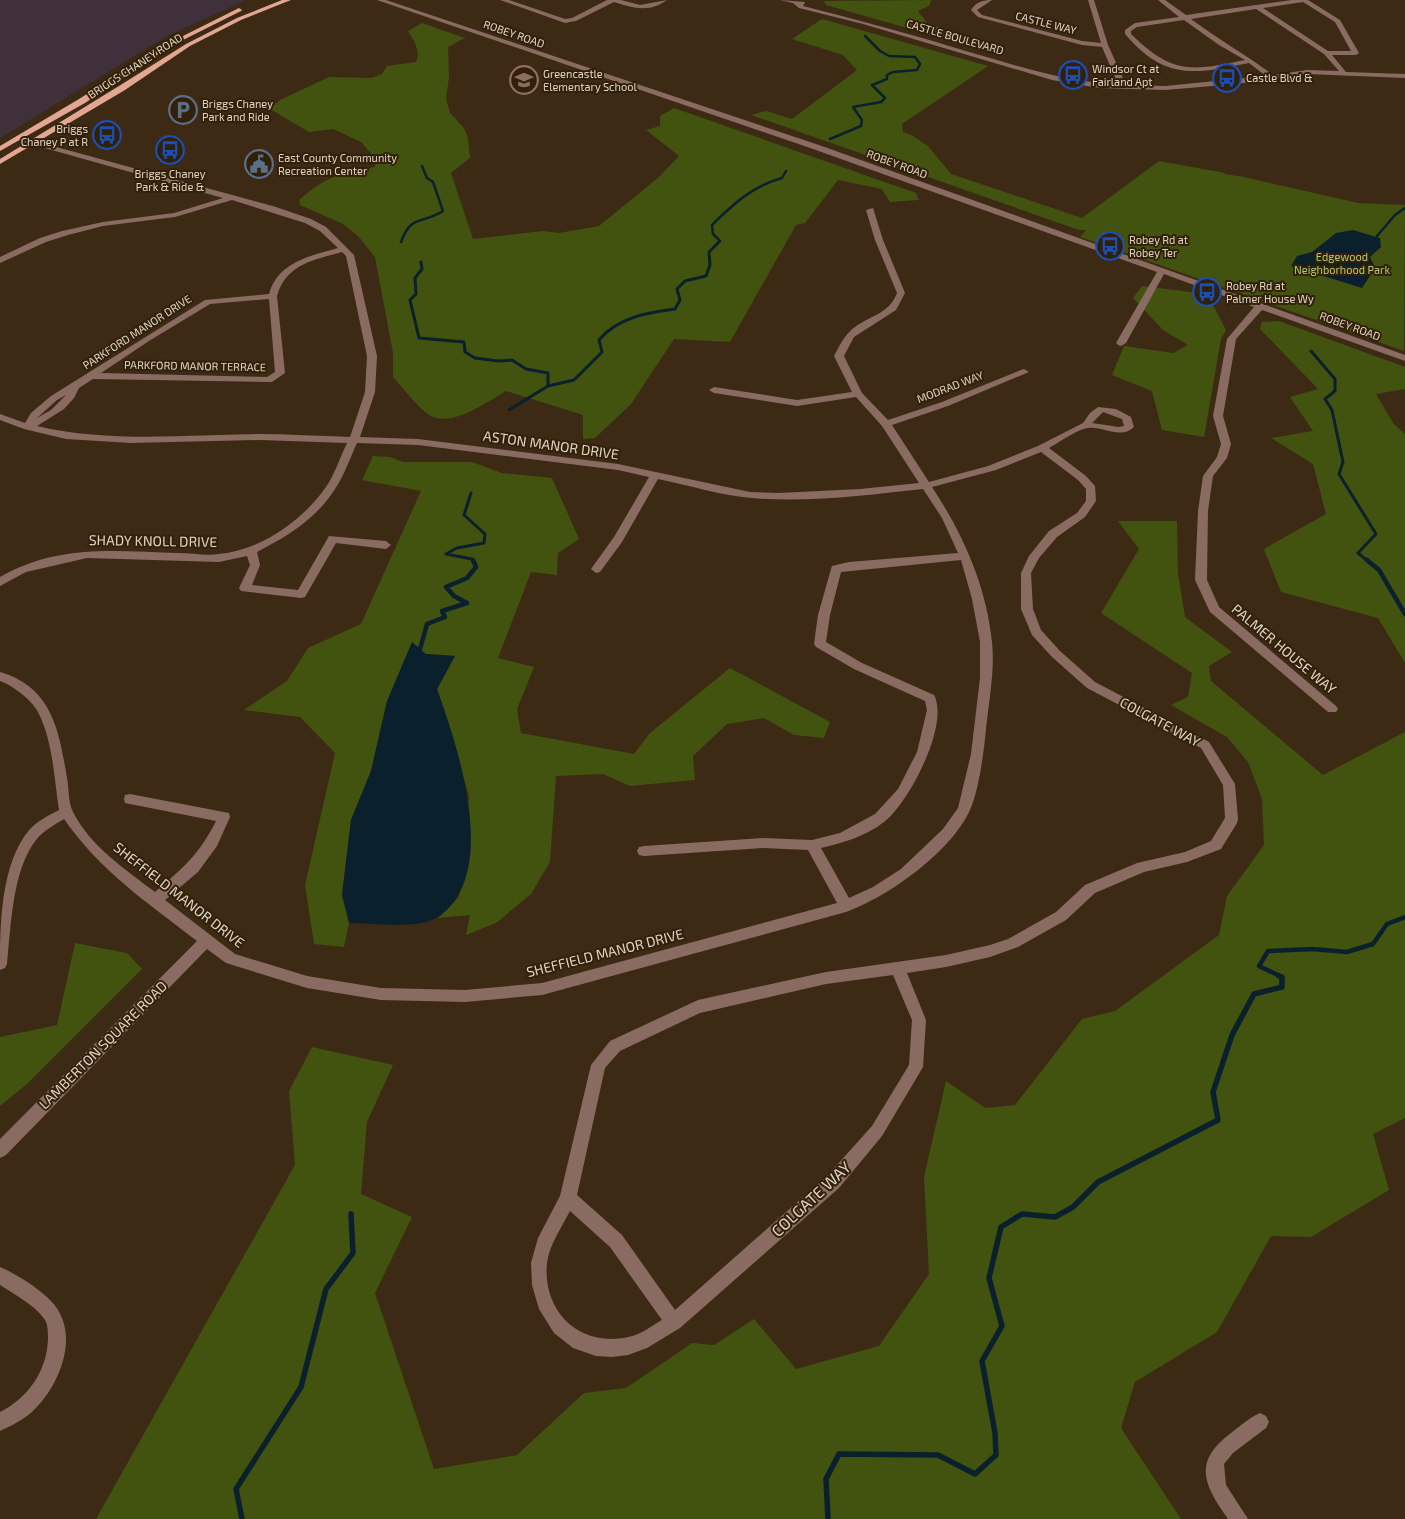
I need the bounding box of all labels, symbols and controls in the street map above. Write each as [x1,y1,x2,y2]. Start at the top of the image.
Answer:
street label: CASTLE WAY [1014,9,1079,37]
street label: CASTLE BOULEVARD [905,16,1005,57]
street label: ROBEY ROAD [482,17,546,50]
street label: BRIGGS CHANEY ROAD [85,30,184,101]
bus stop icon: Windsor Ct at Fairland Apt [1058,60,1088,90]
place label: Windsor Ct at Fairland Apt [1092,62,1159,88]
bus stop icon: Castle Blvd & [1212,63,1242,93]
school or university icon: Greencastle Elementary School [509,65,539,95]
place label: Greencastle Elementary School [543,67,637,93]
place label: Castle Blvd & [1246,71,1313,84]
parking icon: Briggs Chaney Park and Ride [168,95,198,125]
place label: Briggs Chaney Park and Ride [202,97,273,123]
bus stop icon: Briggs Chaney P at R [92,120,122,150]
place label: Briggs Chaney P at R [21,122,88,148]
bus stop icon: Briggs Chaney Park & Ride & [155,135,185,165]
street label: ROBEY ROAD [865,147,929,181]
public building icon: East County Community Recreation Center [244,149,274,179]
place label: East County Community Recreation Center [278,151,397,177]
place label: Briggs Chaney Park & Ride & [134,167,206,193]
bus stop icon: Robey Rd at Robey Ter [1095,231,1125,261]
place label: Robey Rd at Robey Ter [1129,233,1188,259]
park label: Edgewood Neighborhood Park [1294,250,1390,276]
bus stop icon: Robey Rd at Palmer House Wy [1192,277,1222,307]
place label: Robey Rd at Palmer House Wy [1226,279,1314,305]
street label: PARKFORD MANOR DRIVE [80,292,193,372]
street label: ROBEY ROAD [1318,309,1382,343]
street label: PARKFORD MANOR TERRACE [124,358,266,373]
street label: MODRAD WAY [915,368,986,405]
street label: ASTON MANOR DRIVE [482,427,620,462]
street label: SHADY KNOLL DRIVE [89,531,217,550]
street label: PALMER HOUSE WAY [1229,600,1340,697]
street label: COLGATE WAY [1117,693,1203,750]
street label: SHEFFIELD MANOR DRIVE [111,838,248,951]
street label: SHEFFIELD MANOR DRIVE [525,925,685,980]
street label: LAMBERTON SQUARE ROAD [35,977,170,1112]
street label: COLGATE WAY [767,1157,854,1240]

